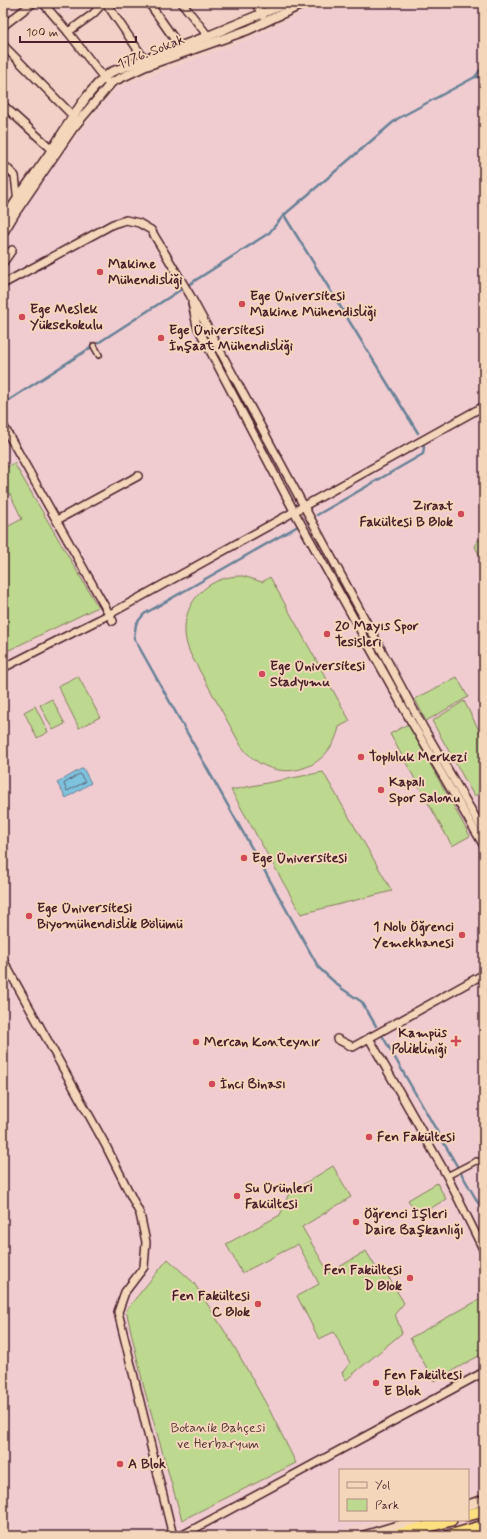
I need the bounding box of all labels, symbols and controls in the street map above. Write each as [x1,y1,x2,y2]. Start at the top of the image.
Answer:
scale bar [20,18,136,44]
text: 100 m [26,25,58,41]
street label: 1776. Sokak [115,30,187,74]
place label: Makine Mühendisliği [108,255,182,290]
marker: Makine Mühendisliği [95,267,105,277]
place label: Ege Üniversitesi Makine Mühendisliği [250,287,376,322]
marker: Ege Üniversitesi Makine Mühendisliği [237,299,247,309]
place label: Ege Meslek Yüksekokulu [30,300,103,334]
marker: Ege Meslek Yüksekokulu [17,312,27,322]
place label: Ege Üniversitesi İnşaat Mühendisliği [169,321,293,356]
marker: Ege Üniversitesi İnşaat Mühendisliği [156,333,166,343]
place label: Ziraat Fakültesi B Blok [360,497,453,531]
marker: Ziraat Fakültesi B Blok [456,509,466,519]
place label: 20 Mayıs Spor Tesisleri [335,617,419,651]
marker: 20 Mayıs Spor Tesisleri [322,629,332,639]
place label: Ege Üniversitesi Stadyumu [270,657,365,691]
marker: Ege Üniversitesi Stadyumu [257,669,267,679]
place label: Topluluk Merkezi [369,748,467,766]
marker: Topluluk Merkezi [356,752,366,762]
place label: Kapalı Spor Salonu [389,773,461,807]
marker: Kapalı Spor Salonu [376,785,386,795]
place label: Ege Üniversitesi [252,849,347,868]
marker: Ege Üniversitesi [239,853,249,863]
place label: Ege Üniversitesi Biyomühendislik Bölümü [37,899,183,933]
marker: Ege Üniversitesi Biyomühendislik Bölümü [24,911,34,921]
place label: 1 Nolu Öğrenci Yemekhanesi [373,918,454,952]
marker: 1 Nolu Öğrenci Yemekhanesi [457,930,467,940]
place label: Kampüs Polikliniği [391,1024,448,1059]
place label: Mercan Konteynır [204,1033,321,1051]
marker: Kampüs Polikliniği [450,1035,462,1047]
marker: Mercan Konteynır [191,1037,201,1047]
place label: İnci Binası [220,1075,286,1093]
marker: İnci Binası [207,1079,217,1089]
place label: Fen Fakültesi [377,1128,455,1146]
marker: Fen Fakültesi [364,1132,374,1142]
place label: Su Ürünleri Fakültesi [245,1179,313,1213]
marker: Su Ürünleri Fakültesi [232,1191,242,1201]
place label: Öğrenci İşleri Daire Başkanlığı [364,1205,464,1240]
marker: Öğrenci İşleri Daire Başkanlığı [351,1217,361,1227]
place label: Fen Fakültesi D Blok [324,1261,402,1295]
marker: Fen Fakültesi D Blok [405,1273,415,1283]
place label: Fen Fakültesi C Blok [172,1287,250,1321]
marker: Fen Fakültesi C Blok [253,1299,263,1309]
place label: Fen Fakültesi E Blok [384,1366,462,1400]
marker: Fen Fakültesi E Blok [371,1378,381,1388]
park label: Botanik Bahçesi ve Herbaryum [170,1419,266,1453]
place label: A Blok [128,1455,166,1473]
marker: A Blok [115,1459,125,1469]
legend [339,1469,469,1521]
text: Yol [375,1478,390,1494]
text: Park [375,1498,399,1514]

